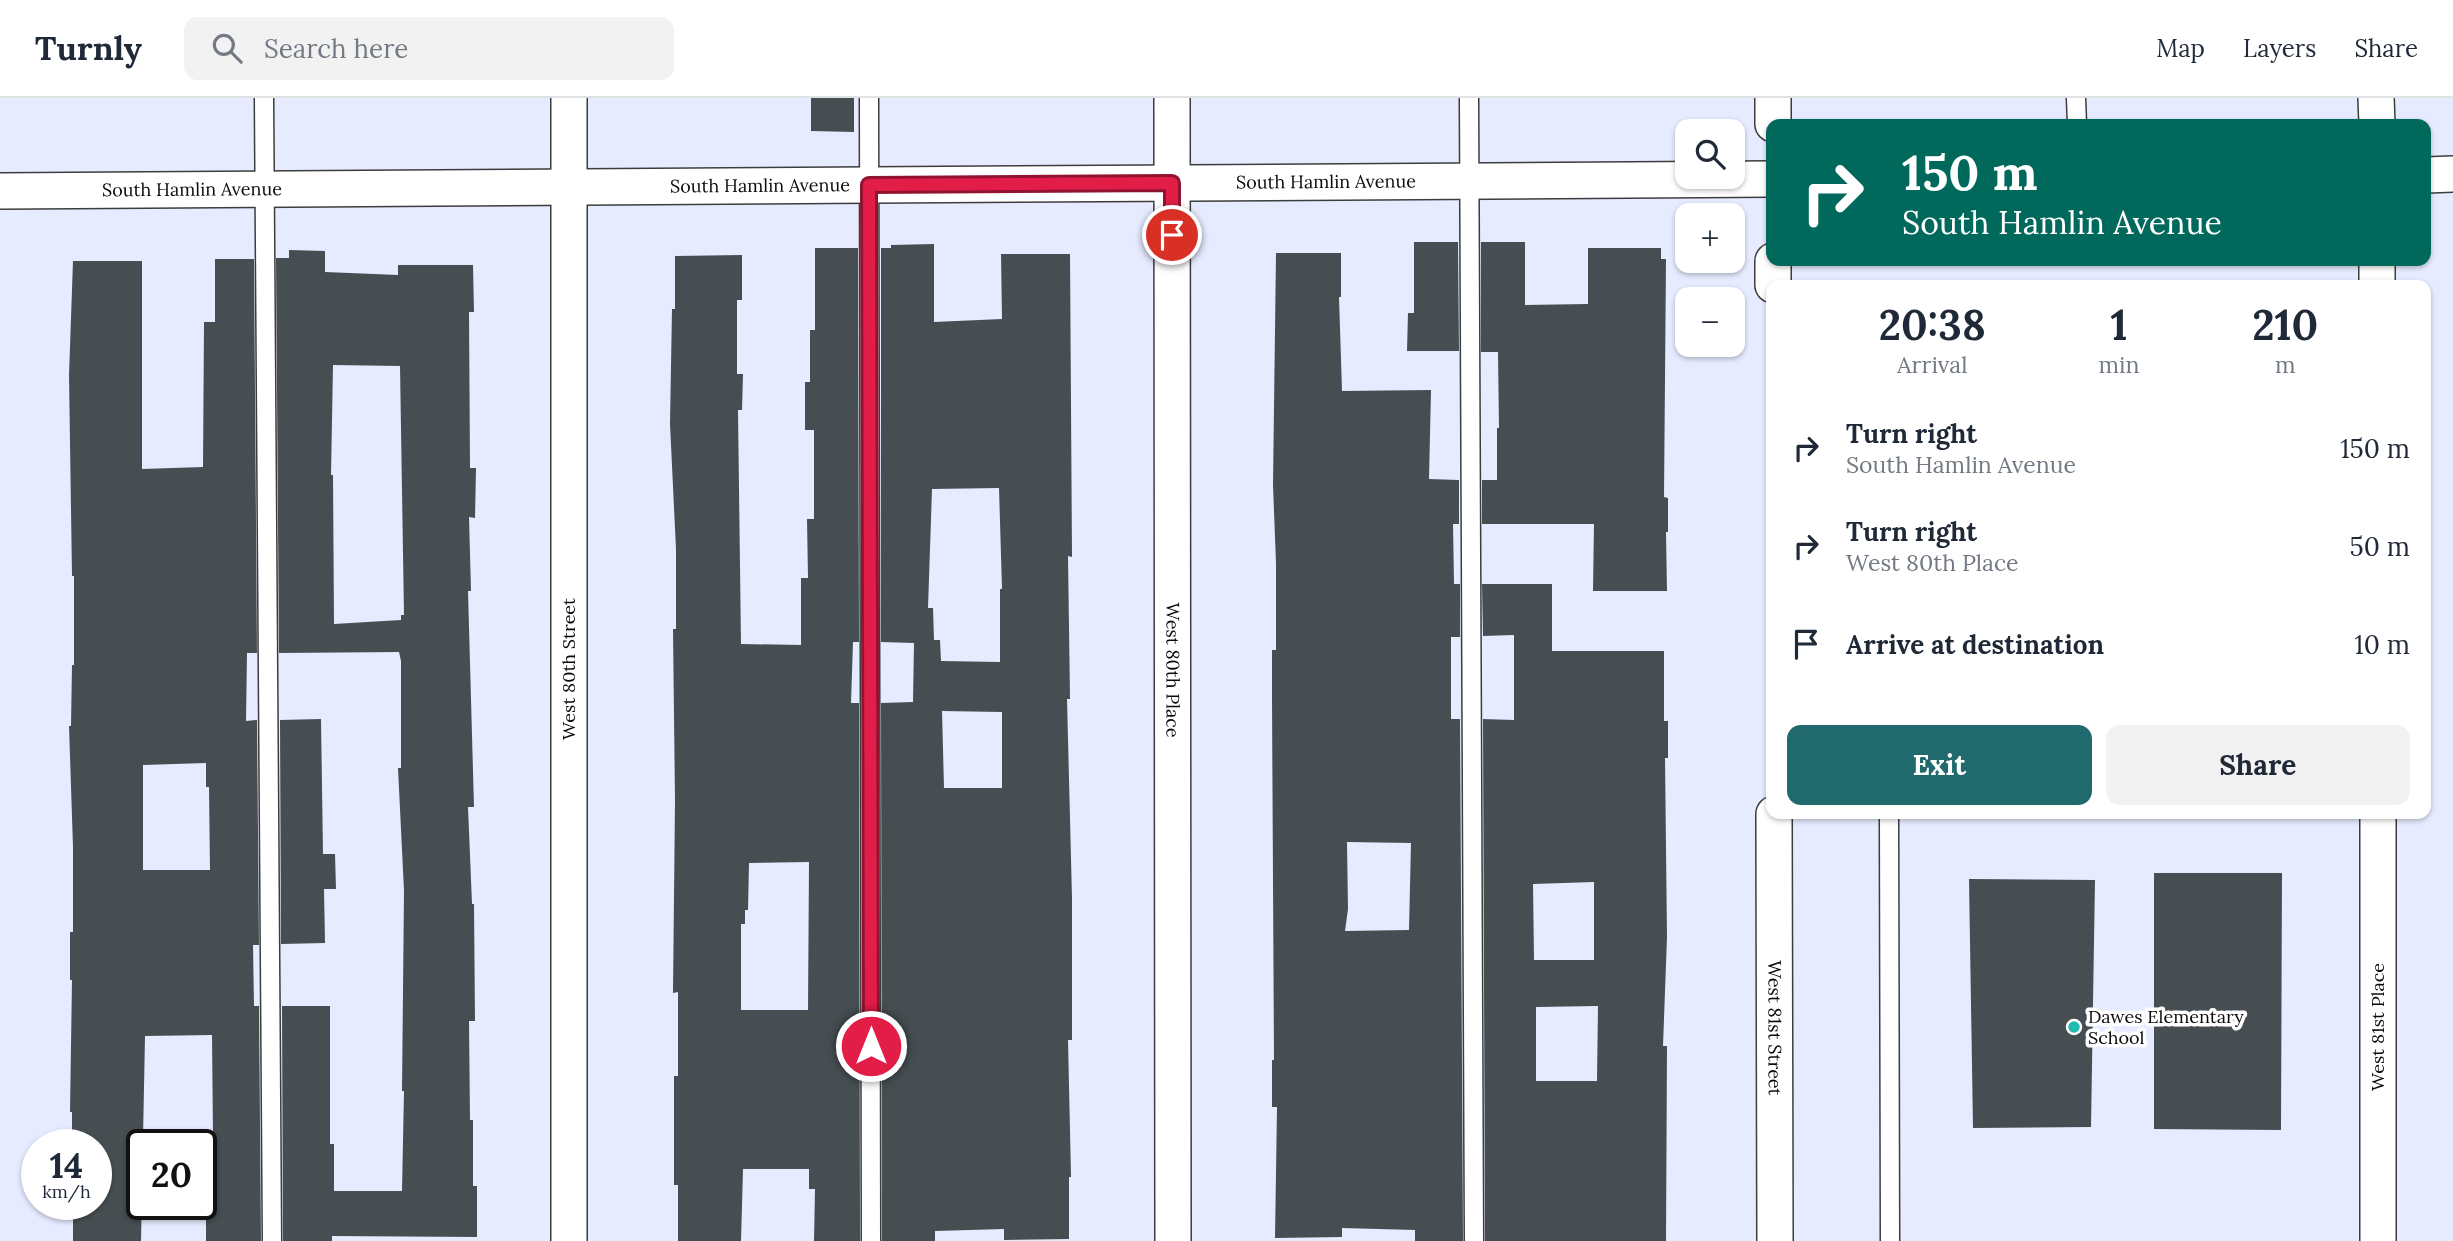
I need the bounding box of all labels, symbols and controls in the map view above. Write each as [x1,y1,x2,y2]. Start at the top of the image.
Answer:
search box [184,17,674,80]
text: Turnly [35,27,142,69]
icon: search [208,29,246,67]
text: Search here [264,32,408,65]
text: Map [2156,33,2205,64]
text: Layers [2243,33,2316,64]
text: Share [2354,33,2418,64]
map controls [1675,119,1745,357]
button: search [1675,119,1745,189]
text: 150 m [1902,141,2038,203]
icon: right [1787,147,1878,238]
street label: South Hamlin Avenue [1236,169,1416,194]
street label: South Hamlin Avenue [670,173,850,197]
street label: South Hamlin Avenue [102,177,282,201]
text: South Hamlin Avenue [1902,202,2222,243]
button: + [1675,203,1745,273]
pin [1142,205,1202,265]
icon: arrive [1153,216,1191,254]
button: − [1675,287,1745,357]
text: 20:38 [1879,298,1986,352]
text: 1 [2110,298,2128,352]
text: 210 [2252,298,2318,352]
text: Arrival [1897,350,1967,379]
text: min [2099,350,2140,379]
text: m [2275,350,2296,379]
text: Turn right [1846,417,1977,450]
icon: right [1787,429,1825,467]
text: 150 m [2340,432,2410,465]
text: South Hamlin Avenue [1846,450,2076,479]
text: Turn right [1846,515,1977,548]
icon: right [1787,527,1825,565]
text: 50 m [2350,530,2410,563]
text: West 80th Place [1846,548,2019,577]
street label: West 80th Street [557,598,580,740]
street label: West 80th Place [1161,602,1185,738]
icon: arrive [1787,625,1825,663]
text: Arrive at destination [1846,628,2104,661]
text: 10 m [2354,628,2410,661]
button: Exit [1787,725,2092,805]
button: Share [2106,725,2410,805]
street label: West 81st Street [1763,961,1787,1095]
street label: West 81st Place [2366,963,2389,1091]
place label: Dawes Elementary School [2088,1005,2244,1049]
position arrow [834,1009,908,1083]
marker: Dawes Elementary School [2066,1019,2082,1035]
speed limit sign: 20 [126,1129,217,1220]
text: 14 [50,1143,83,1188]
text: km/h [42,1180,91,1203]

